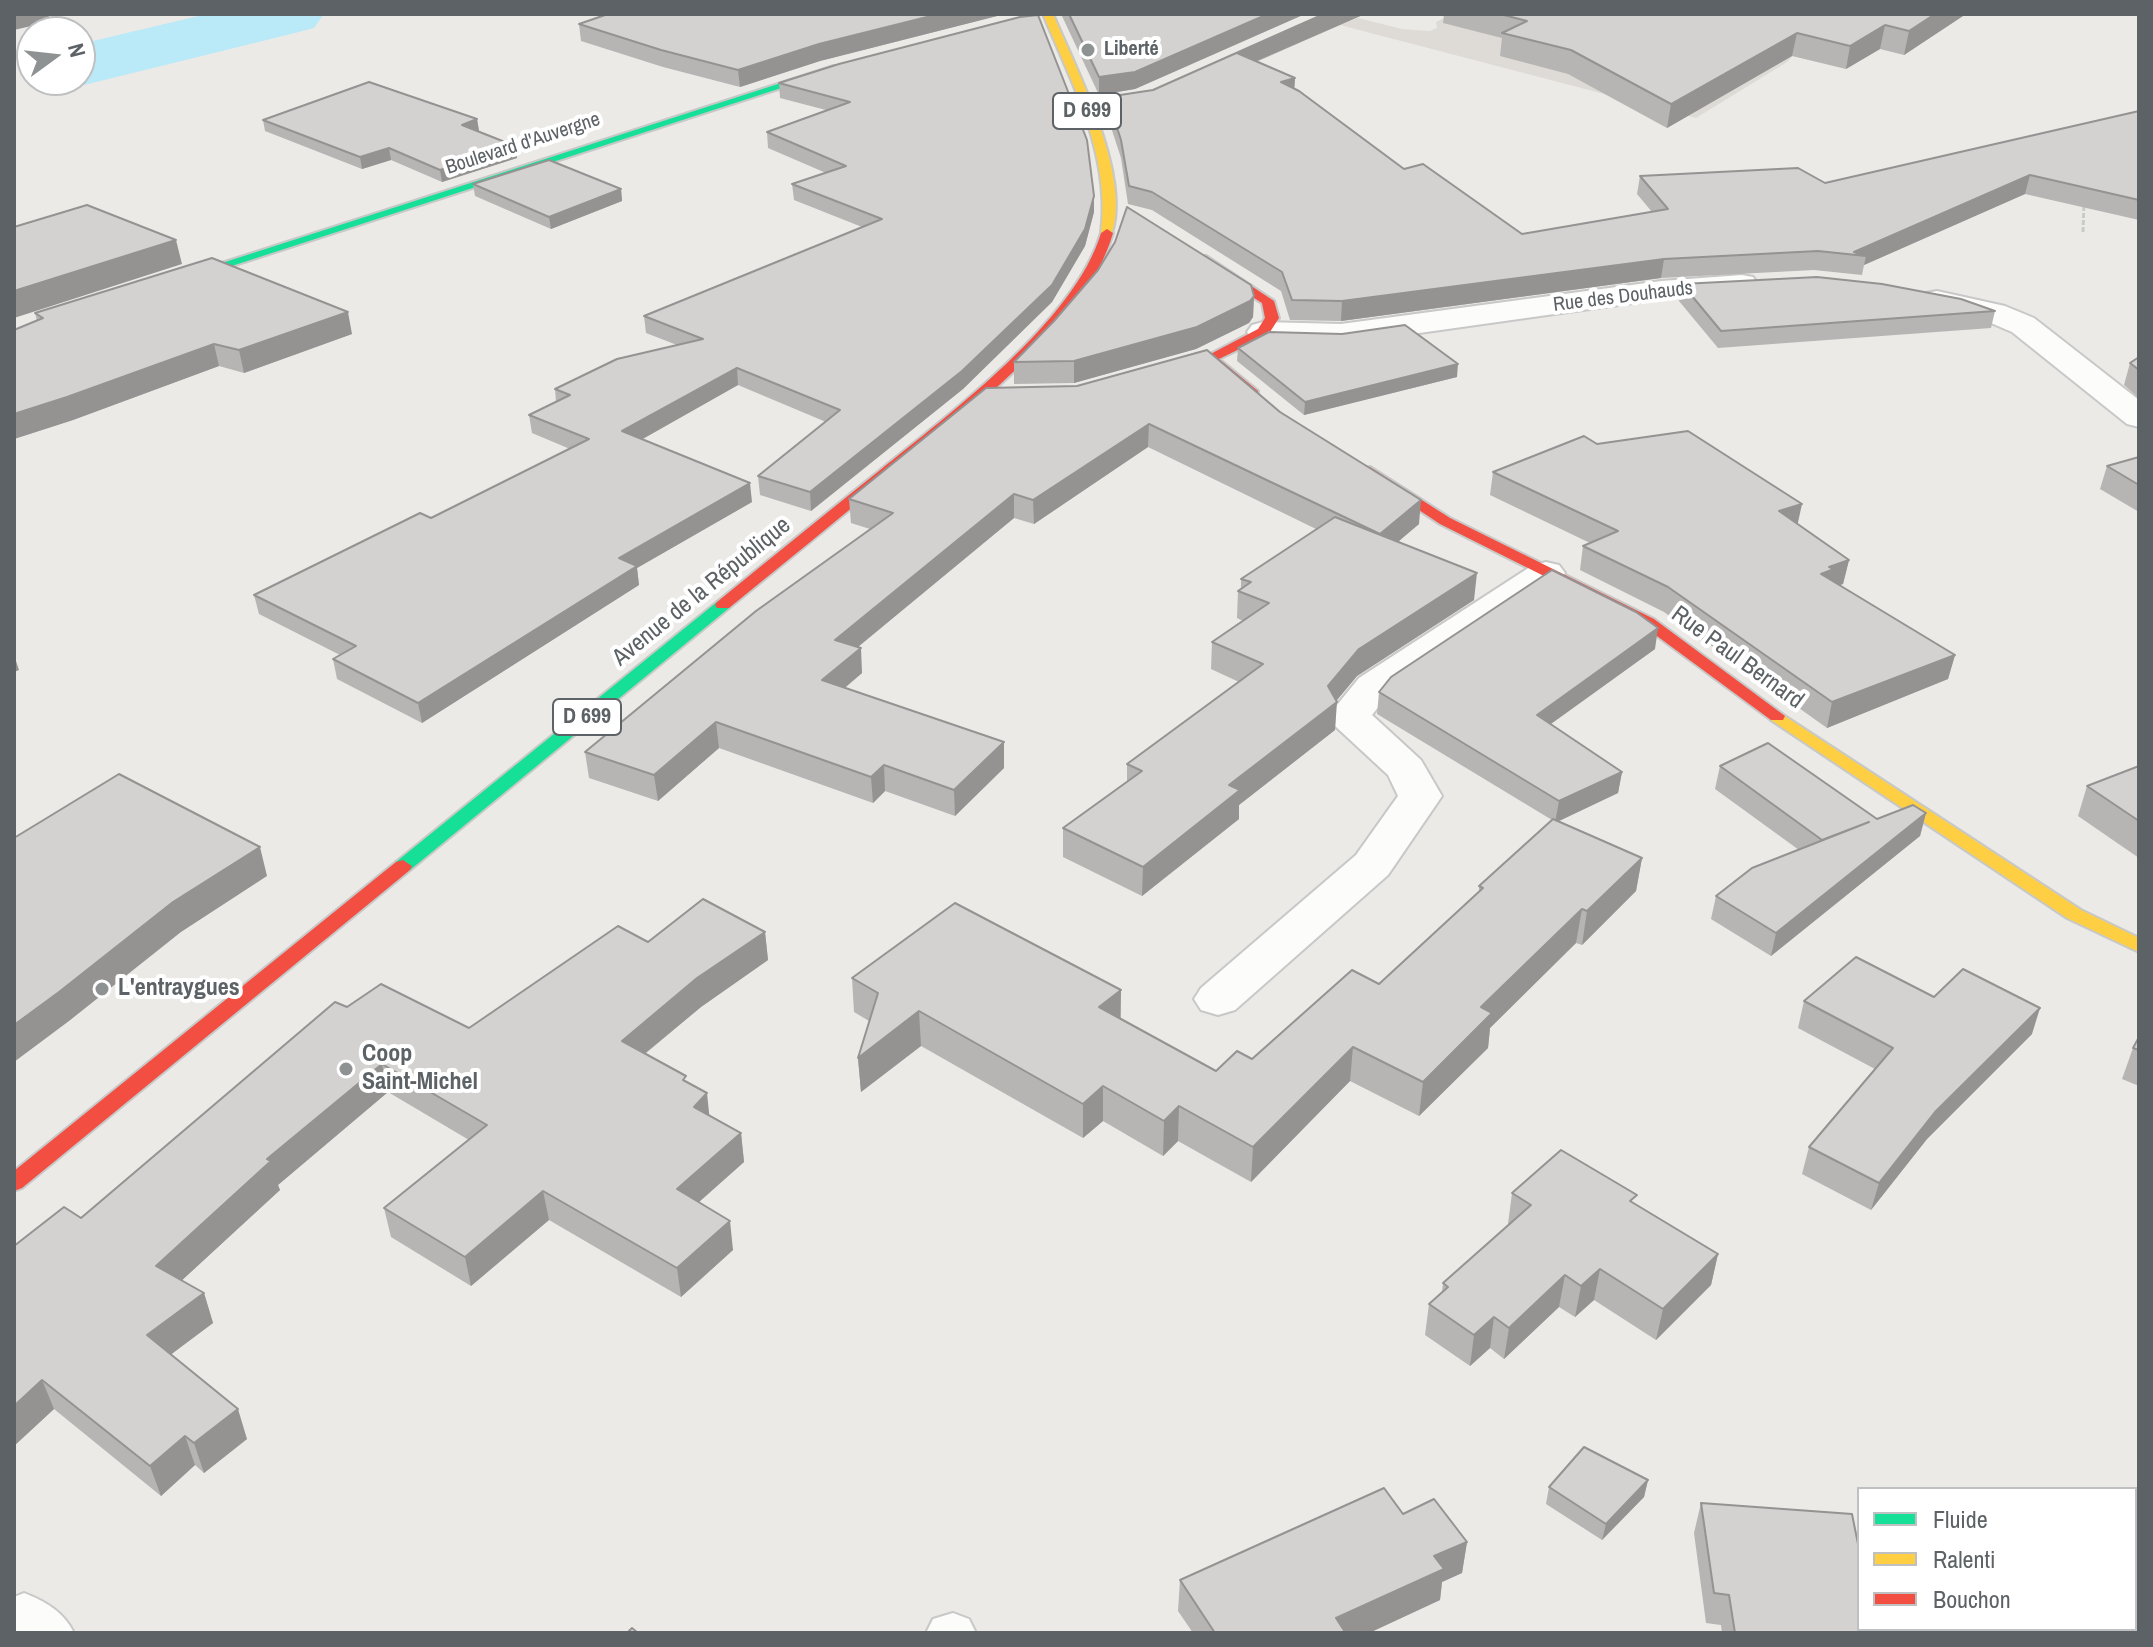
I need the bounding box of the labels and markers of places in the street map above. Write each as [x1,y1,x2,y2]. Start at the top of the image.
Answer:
place label: Liberté [1104,38,1159,62]
marker: Liberté [1079,41,1097,59]
place label: L'entraygues [118,975,240,1003]
marker: L'entraygues [93,980,111,998]
place label: Coop Saint-Michel [362,1041,478,1097]
marker: Coop Saint-Michel [337,1060,355,1078]

